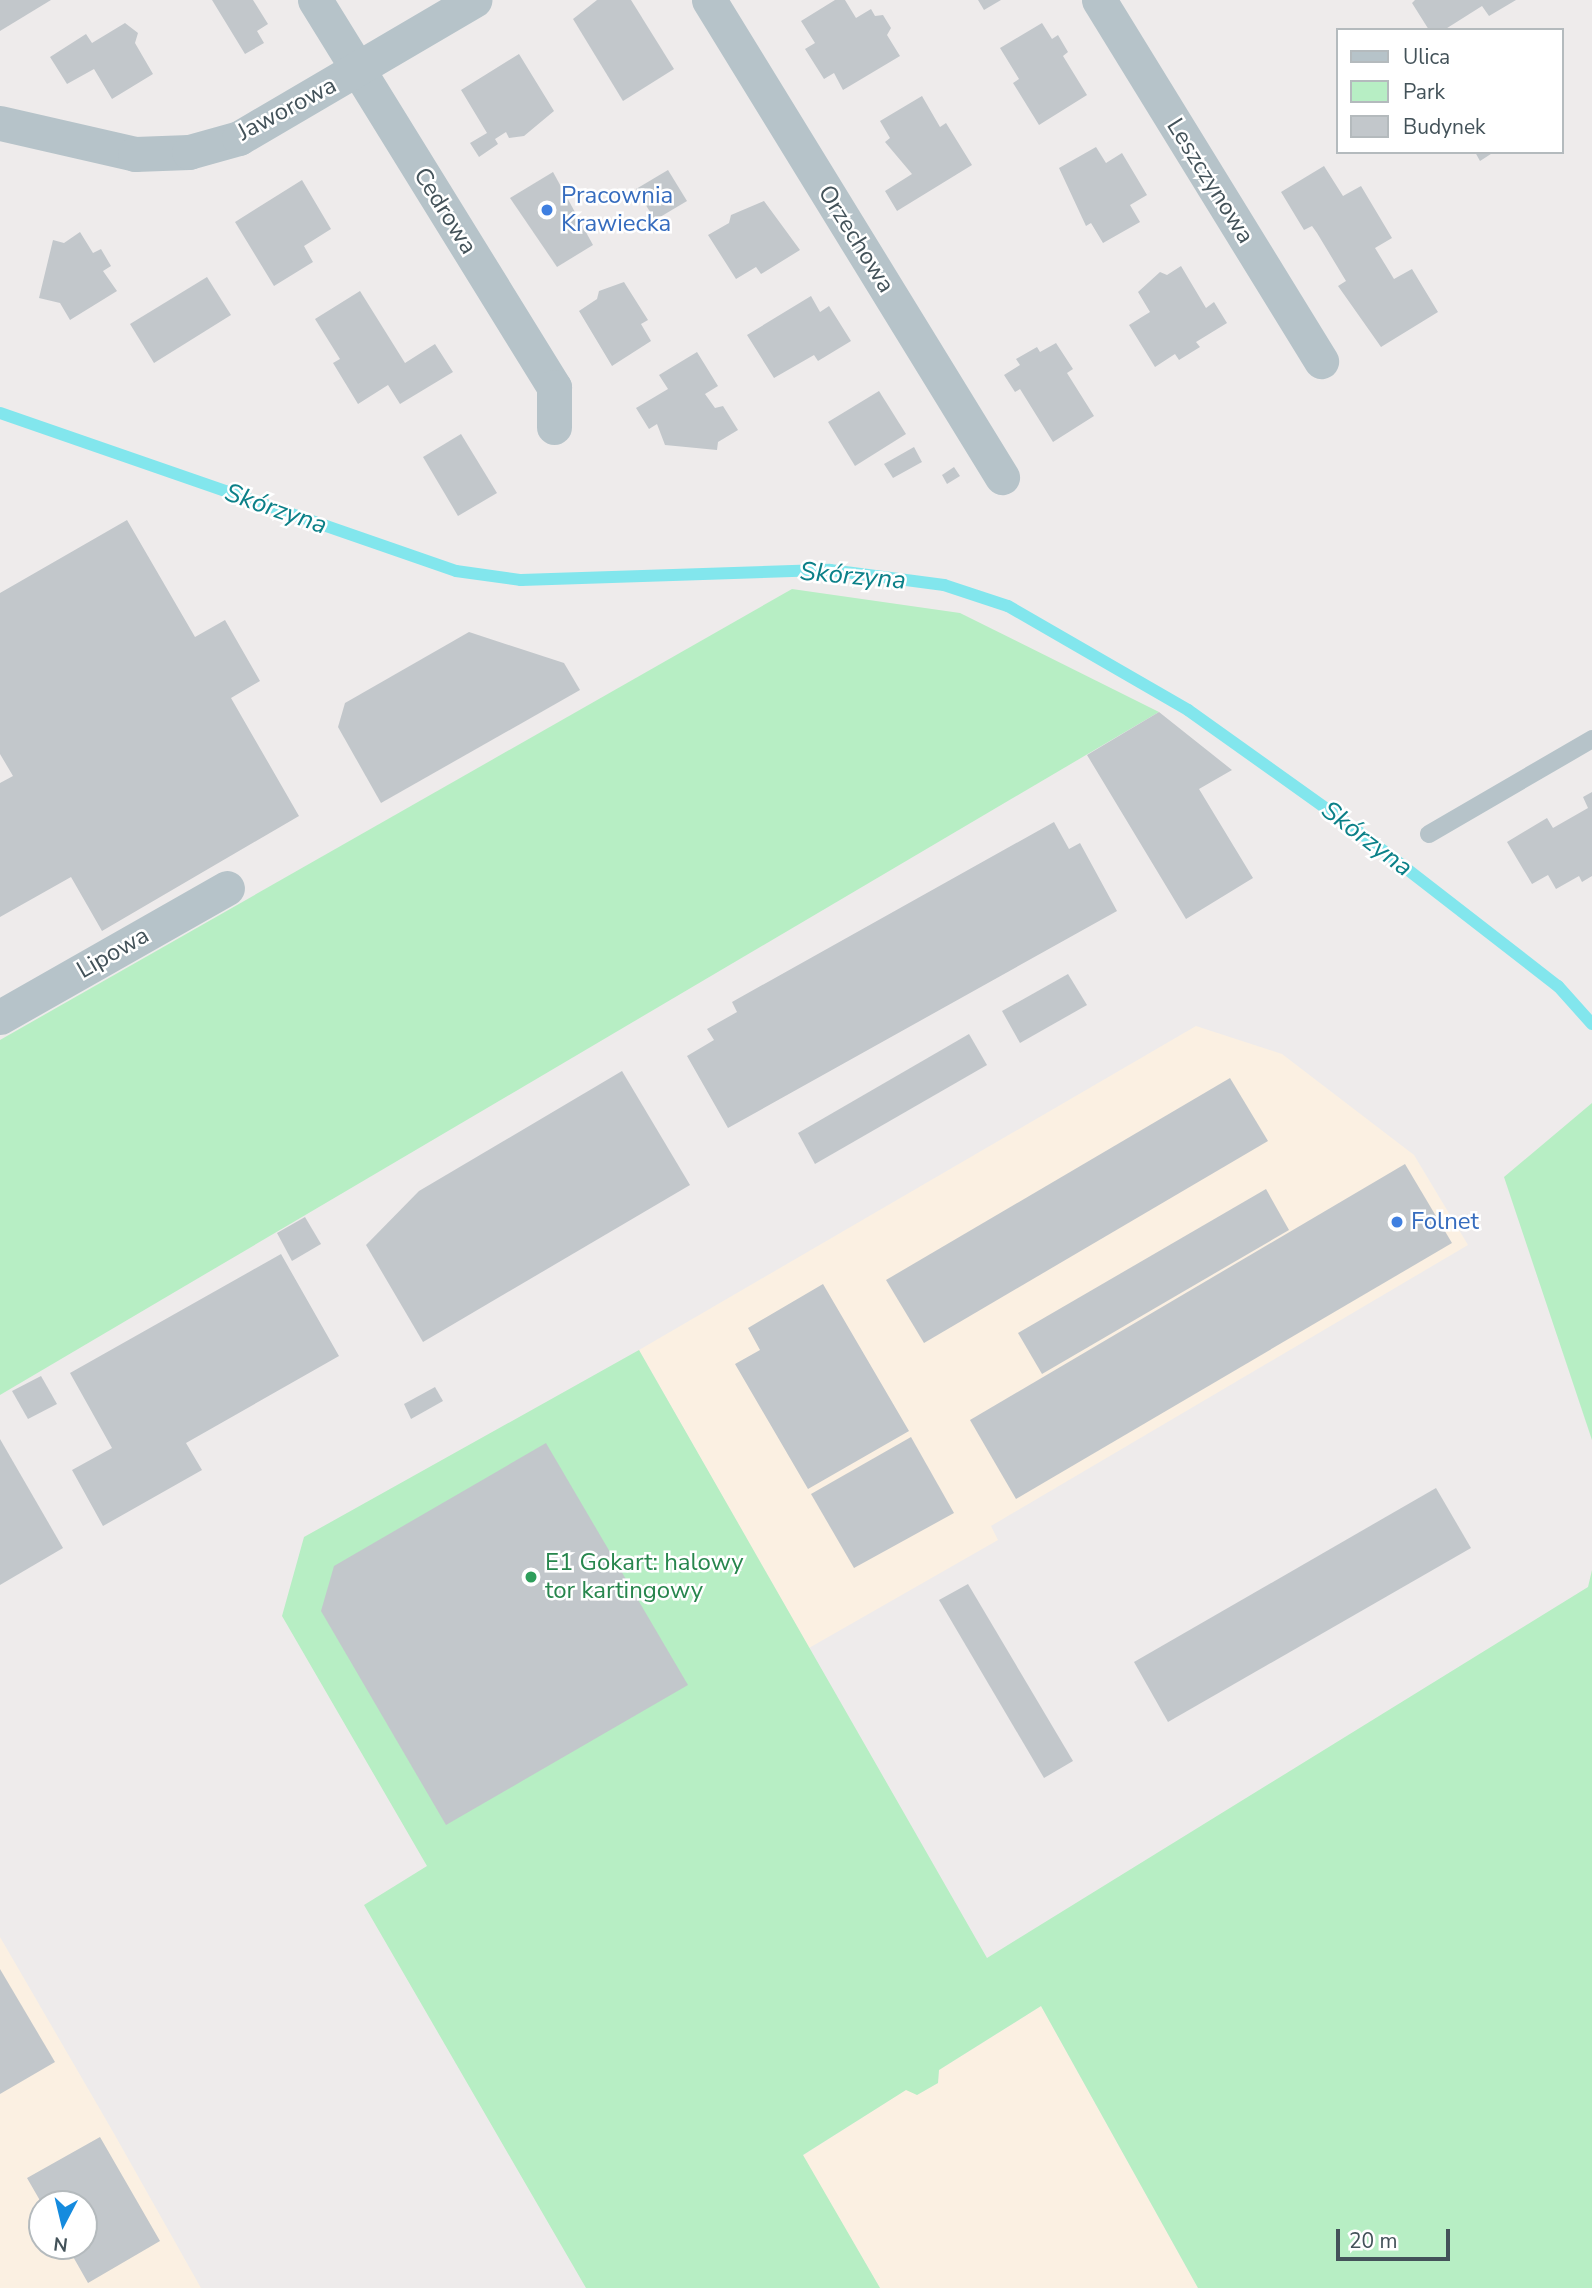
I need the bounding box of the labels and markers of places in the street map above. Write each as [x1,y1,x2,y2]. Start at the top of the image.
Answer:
place label: Pracownia Krawiecka [561,182,673,238]
marker: Pracownia Krawiecka [539,202,555,218]
place label: Folnet [1411,1208,1479,1236]
marker: Folnet [1389,1214,1405,1230]
place label: E1 Gokart: halowy tor kartingowy [545,1549,744,1605]
marker: E1 Gokart: halowy tor kartingowy [523,1569,539,1585]

